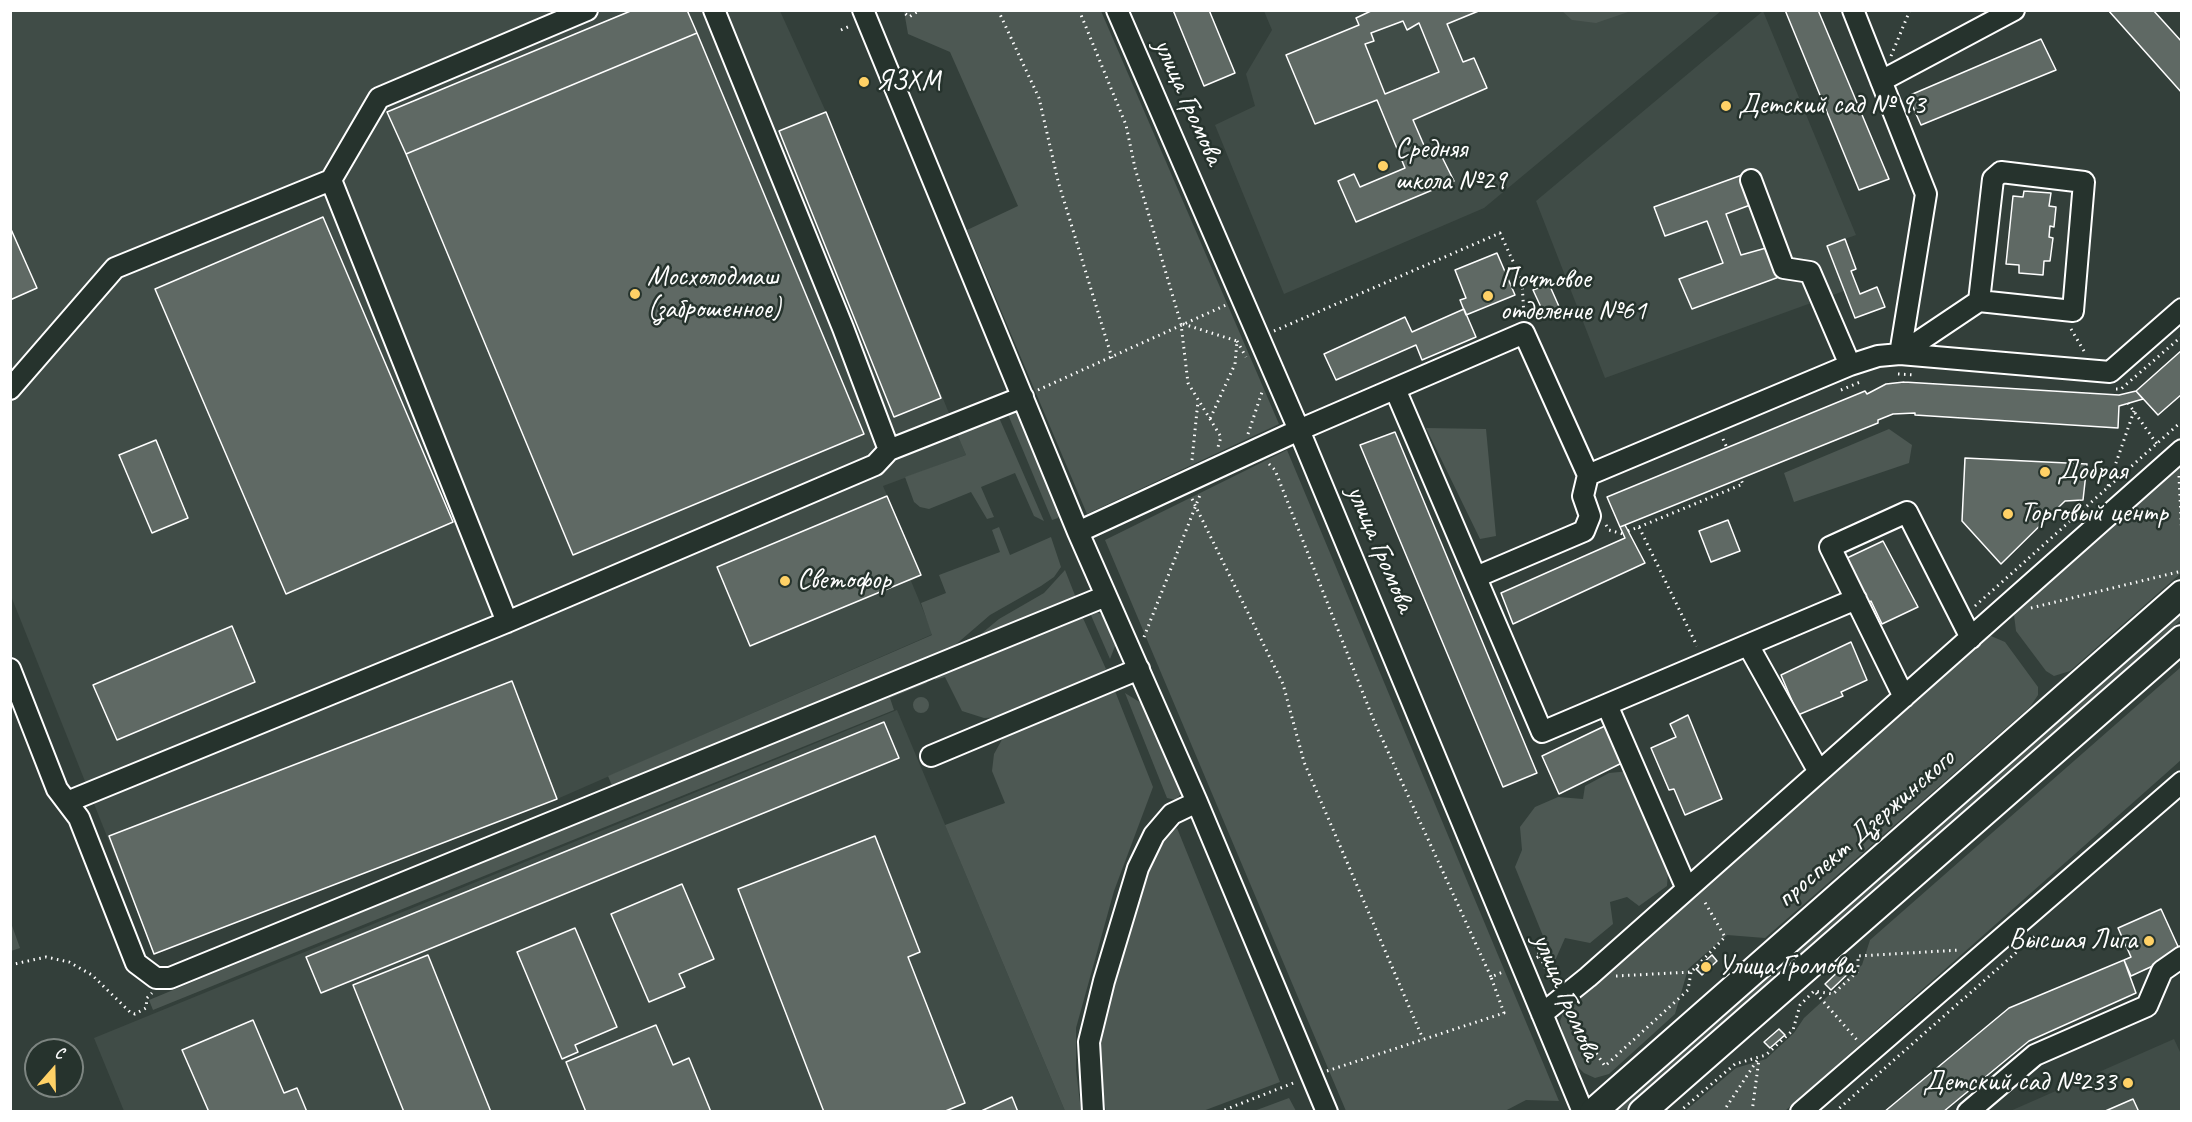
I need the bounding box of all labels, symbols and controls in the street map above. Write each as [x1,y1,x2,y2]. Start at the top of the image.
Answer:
street label: улица Громова [1145,34,1231,170]
place label: ЯЗХМ [876,65,941,99]
marker: ЯЗХМ [857,75,871,89]
place label: Детский сад № 93 [1738,89,1925,123]
marker: Детский сад № 93 [1719,99,1733,113]
place label: Средняя школа №29 [1395,133,1506,199]
marker: Средняя школа №29 [1376,159,1390,173]
place label: Мосхолодмаш (заброшенное) [647,261,781,327]
place label: Почтовое отделение №61 [1500,263,1646,329]
marker: Мосхолодмаш (заброшенное) [628,287,642,301]
marker: Почтовое отделение №61 [1481,289,1495,303]
place label: Добрая [2057,455,2127,489]
marker: Добрая [2038,465,2052,479]
street label: улица Громова [1338,481,1422,617]
place label: Торговый центр [2020,497,2168,531]
marker: Торговый центр [2001,507,2015,521]
place label: Светофор [797,564,891,598]
marker: Светофор [778,574,792,588]
street label: проспект Дзержинского [1770,742,1962,916]
place label: Высшая Лига [2009,924,2137,958]
street label: улица Громова [1524,929,1608,1065]
marker: Высшая Лига [2142,934,2156,948]
place label: Улица Громова [1718,950,1854,984]
marker: Улица Громова [1699,960,1713,974]
north arrow [24,1038,84,1098]
text: С [52,1042,67,1064]
place label: Детский сад №233 [1923,1066,2116,1100]
marker: Детский сад №233 [2121,1076,2135,1090]

